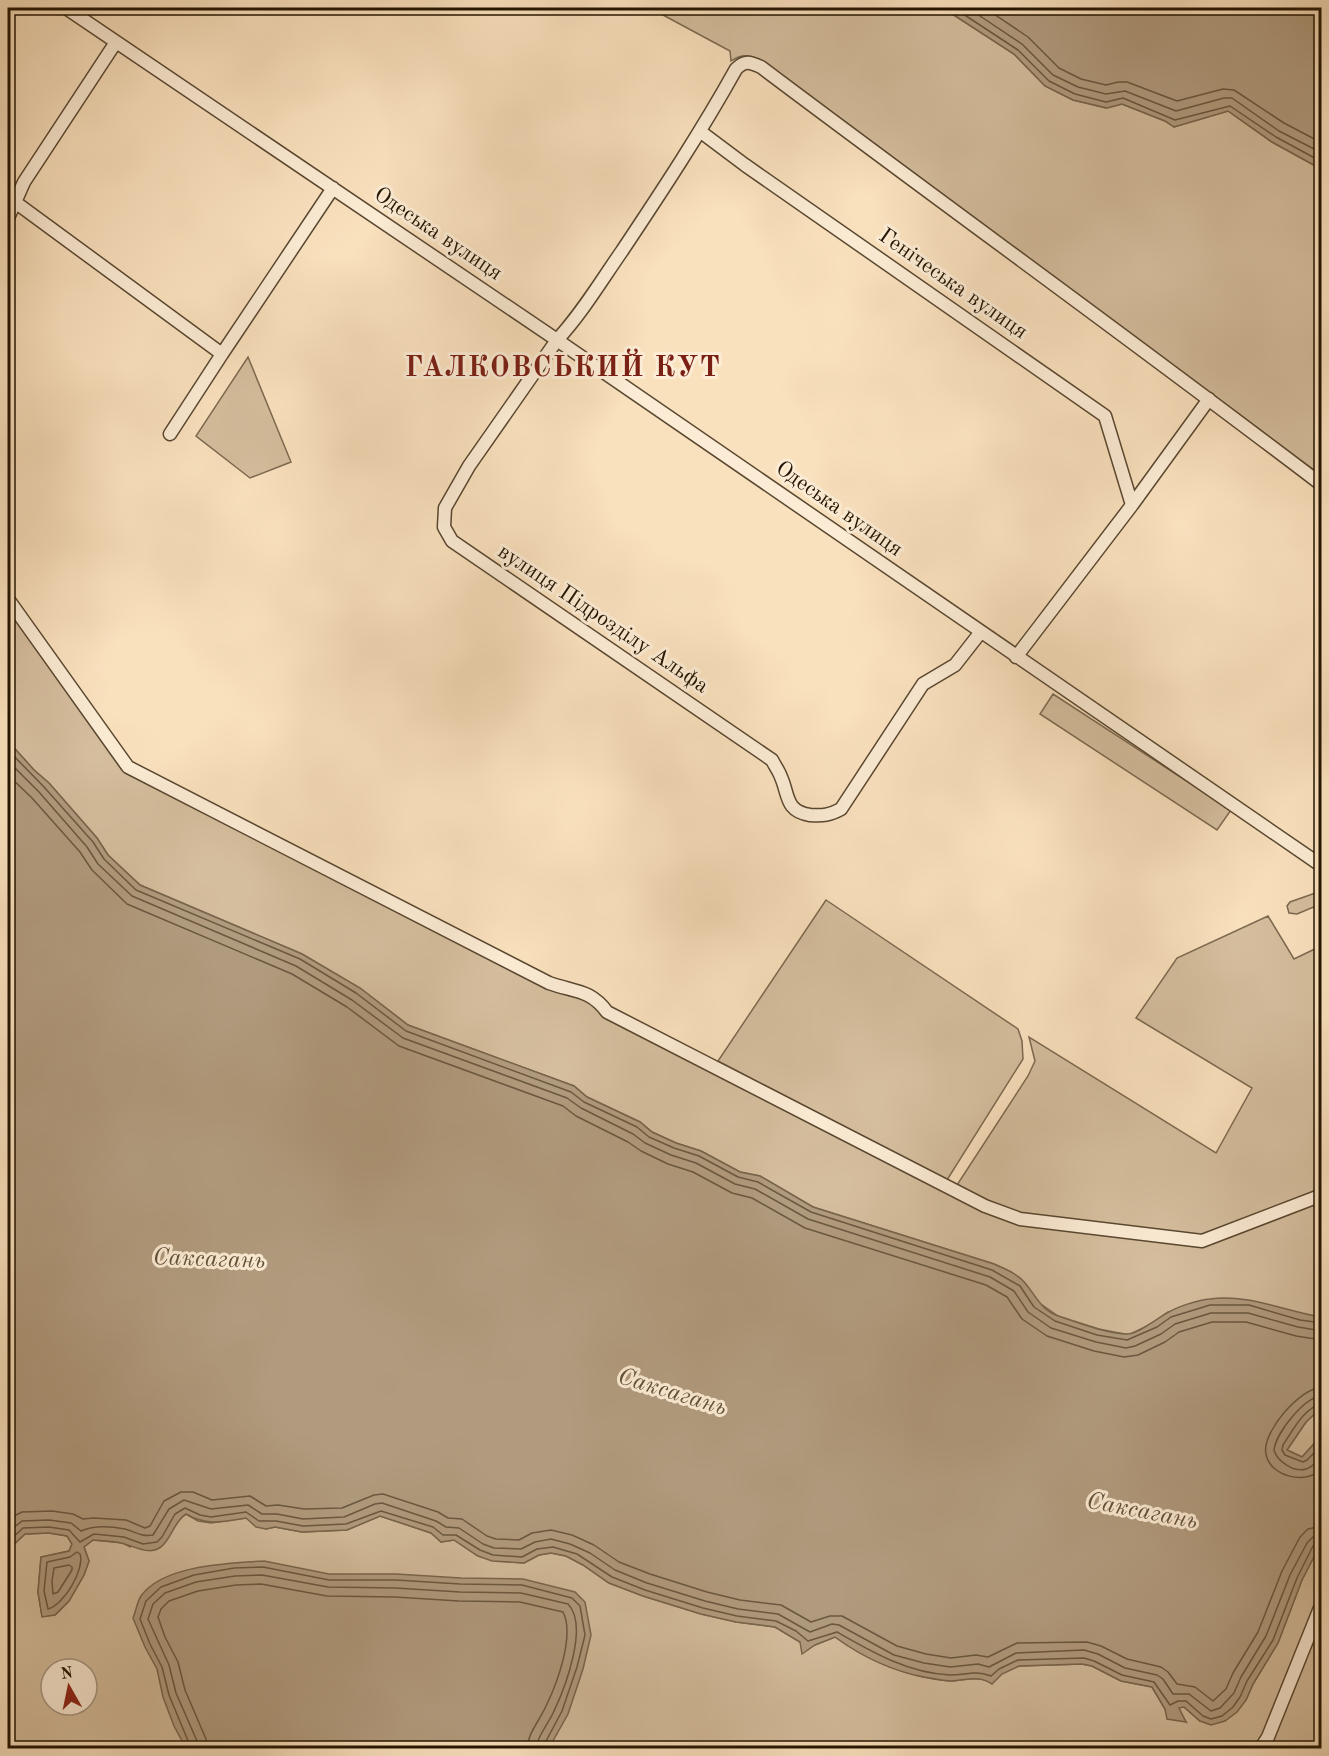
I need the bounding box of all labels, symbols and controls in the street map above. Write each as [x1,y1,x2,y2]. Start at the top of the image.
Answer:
street label: Одеська вулиця [370,183,506,285]
street label: Генічеська вулиця [875,224,1031,344]
district label: ГАЛКОВСЬКИЙ КУТ [405,348,721,383]
street label: Одеська вулиця [772,457,906,561]
street label: вулиця Підрозділу Альфа [494,540,712,698]
water label: Саксагань [152,1246,266,1274]
water label: Саксагань [615,1365,729,1421]
water label: Саксагань [1084,1489,1200,1535]
north arrow [39,1657,99,1717]
text: N [60,1665,75,1683]

